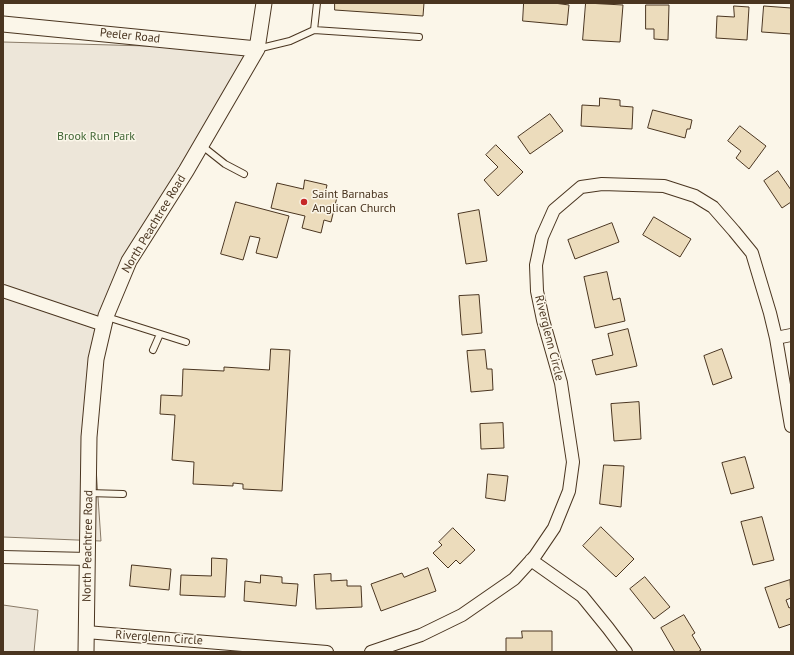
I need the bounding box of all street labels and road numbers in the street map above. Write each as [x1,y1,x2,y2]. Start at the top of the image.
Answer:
street label: Peeler Road [99,26,161,46]
street label: North Peachtree Road [119,172,189,276]
street label: Riverglenn Circle [531,294,567,382]
street label: North Peachtree Road [80,490,96,602]
street label: Riverglenn Circle [115,628,203,648]

